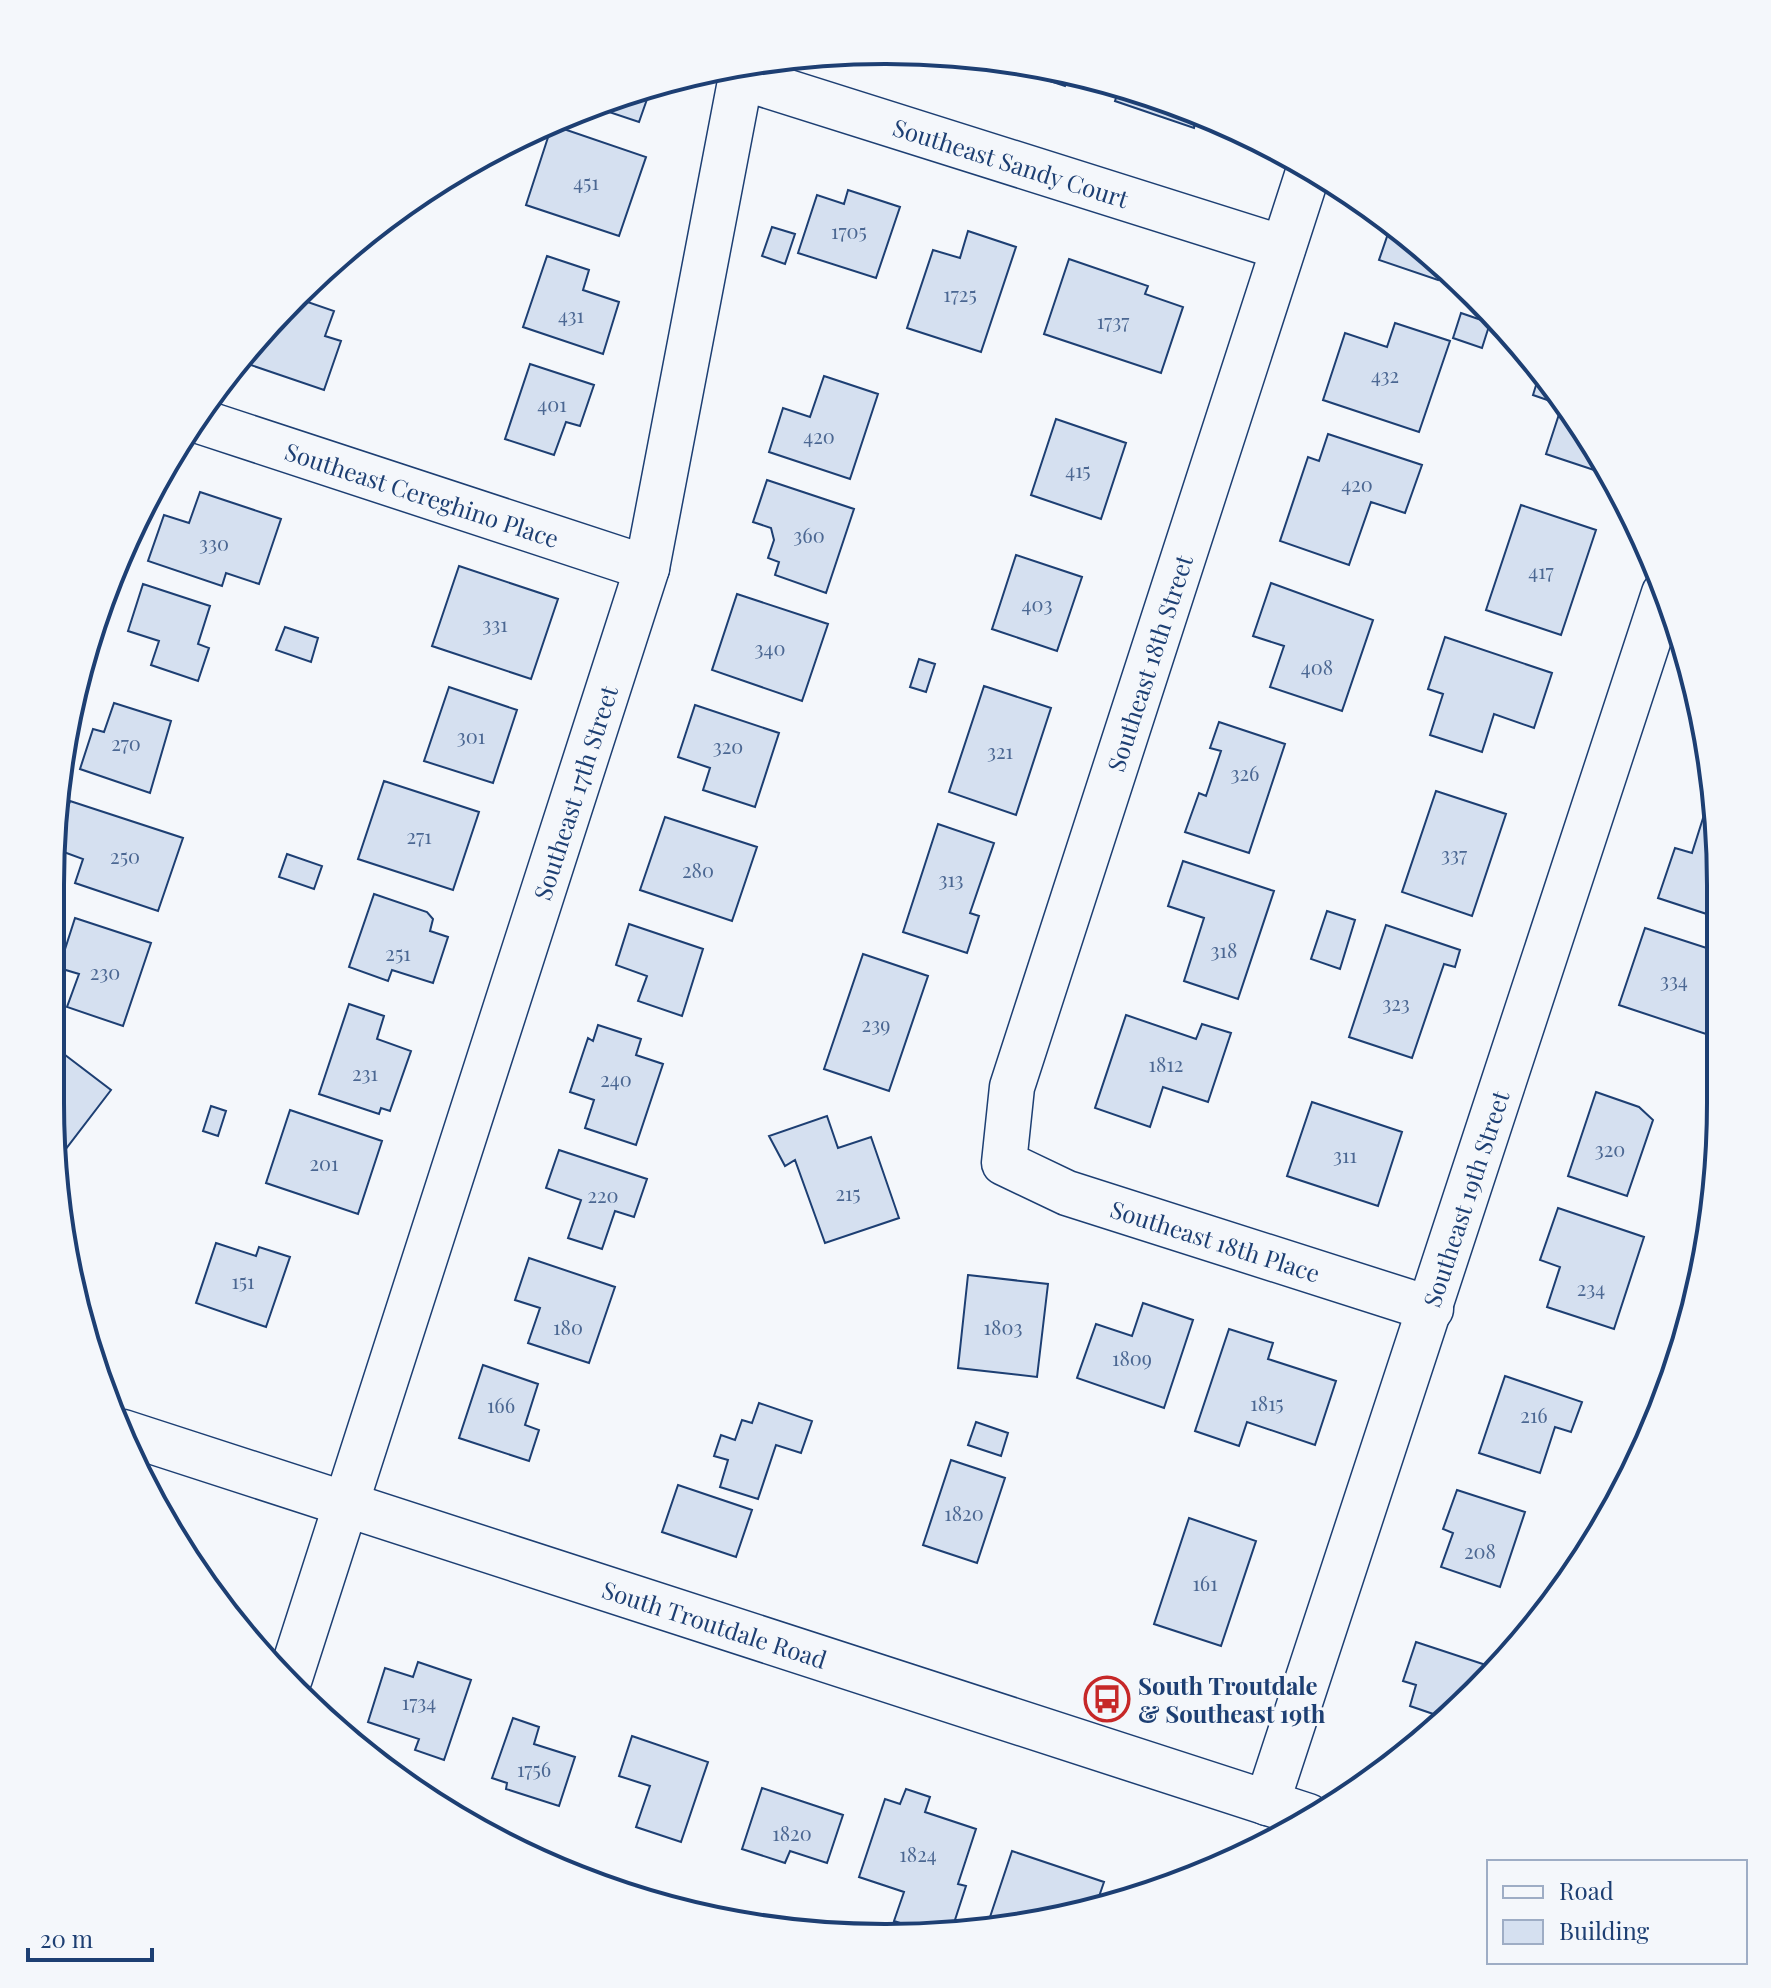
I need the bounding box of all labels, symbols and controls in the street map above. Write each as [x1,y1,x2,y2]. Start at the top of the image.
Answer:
street label: Southeast Sandy Court [889,110,1133,215]
house number: 451 [573,168,599,195]
house number: 1705 [831,217,867,244]
house number: 1725 [943,280,977,307]
house number: 431 [558,301,584,328]
house number: 1737 [1097,307,1129,334]
house number: 432 [1371,361,1399,388]
house number: 401 [537,390,567,417]
house number: 420 [803,422,835,449]
street label: Southeast Cereghino Place [281,434,563,554]
house number: 415 [1065,456,1091,483]
house number: 420 [1341,470,1373,497]
house number: 360 [793,521,825,548]
house number: 330 [199,529,229,556]
street label: Southeast 18th Street [1099,550,1199,775]
house number: 417 [1528,557,1554,584]
house number: 403 [1022,590,1052,617]
house number: 331 [482,610,508,637]
house number: 340 [755,634,785,661]
house number: 408 [1301,653,1333,680]
street label: Southeast 17th Street [525,681,624,904]
house number: 301 [457,722,485,749]
house number: 270 [111,729,141,756]
house number: 320 [713,732,743,759]
house number: 321 [987,737,1013,764]
house number: 326 [1231,759,1259,786]
house number: 271 [406,822,432,849]
house number: 337 [1441,840,1467,867]
house number: 250 [110,842,140,869]
house number: 280 [682,856,714,883]
house number: 313 [938,865,964,892]
house number: 318 [1211,936,1237,963]
house number: 251 [385,939,411,966]
house number: 230 [90,958,120,985]
house number: 334 [1660,966,1688,993]
house number: 323 [1382,989,1410,1016]
house number: 239 [862,1010,890,1037]
house number: 1812 [1149,1050,1183,1077]
house number: 231 [352,1059,378,1086]
house number: 240 [600,1065,632,1092]
street label: Southeast 19th Street [1415,1086,1516,1311]
house number: 320 [1595,1135,1625,1162]
house number: 311 [1333,1141,1357,1168]
house number: 201 [310,1149,338,1176]
house number: 215 [835,1179,861,1206]
house number: 220 [587,1181,619,1208]
street label: Southeast 18th Place [1107,1192,1324,1289]
house number: 151 [232,1267,254,1294]
house number: 234 [1577,1274,1605,1301]
house number: 180 [553,1313,583,1340]
house number: 1803 [984,1313,1022,1340]
house number: 1809 [1112,1344,1152,1371]
house number: 1815 [1250,1389,1284,1416]
house number: 166 [487,1391,515,1418]
house number: 216 [1520,1401,1548,1428]
house number: 1820 [944,1499,984,1526]
house number: 208 [1464,1537,1496,1564]
house number: 161 [1192,1569,1218,1596]
street label: South Troutdale Road [598,1572,831,1675]
place label: South Troutdale & Southeast 19th [1138,1669,1326,1729]
bus stop icon: South Troutdale & Southeast 19th [1083,1675,1131,1723]
house number: 1734 [402,1688,436,1715]
house number: 1756 [517,1755,551,1782]
house number: 1820 [772,1819,812,1846]
house number: 1824 [899,1840,937,1867]
legend [1487,1860,1747,1964]
text: Road [1559,1874,1614,1906]
scale bar [28,1912,152,1962]
text: Building [1559,1914,1650,1946]
text: 20 m [40,1922,93,1954]

